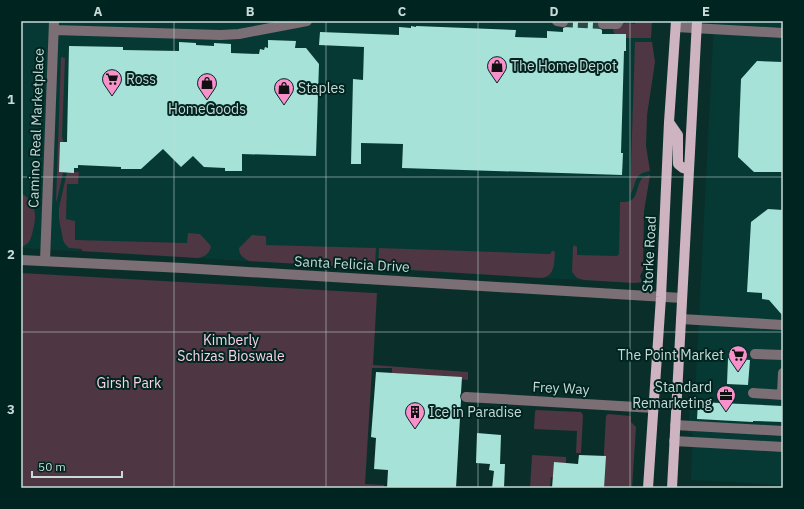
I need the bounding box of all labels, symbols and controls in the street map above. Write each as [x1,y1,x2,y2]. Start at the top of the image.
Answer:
text: A [94,3,103,20]
text: B [246,3,255,20]
text: C [398,3,407,20]
text: D [549,3,559,20]
text: E [702,3,710,20]
street label: Camino Real Marketplace [24,48,48,208]
shop icon: The Home Depot [486,55,508,83]
place label: The Home Depot [511,57,617,75]
supermarket icon: Ross [101,68,123,96]
place label: Ross [126,70,156,88]
shop icon: HomeGoods [196,72,218,100]
shop icon: Staples [273,77,295,105]
place label: Staples [298,79,345,97]
text: 1 [7,91,15,108]
place label: HomeGoods [168,100,246,118]
street label: Storke Road [638,215,660,293]
text: 2 [7,246,15,263]
street label: Santa Felicia Drive [294,252,410,276]
park label: Kimberly Schizas Bioswale [177,331,285,365]
supermarket icon: The Point Market [727,344,749,372]
place label: The Point Market [618,346,724,364]
park label: Girsh Park [97,374,162,392]
street label: Frey Way [532,378,590,398]
place label: Standard Remarketing [632,378,713,412]
office icon: Standard Remarketing [715,384,737,412]
text: 3 [7,401,15,418]
building icon: Ice in Paradise [404,401,426,429]
place label: Ice in Paradise [429,403,522,421]
scale bar [32,453,122,479]
text: 50 m [38,459,66,474]

